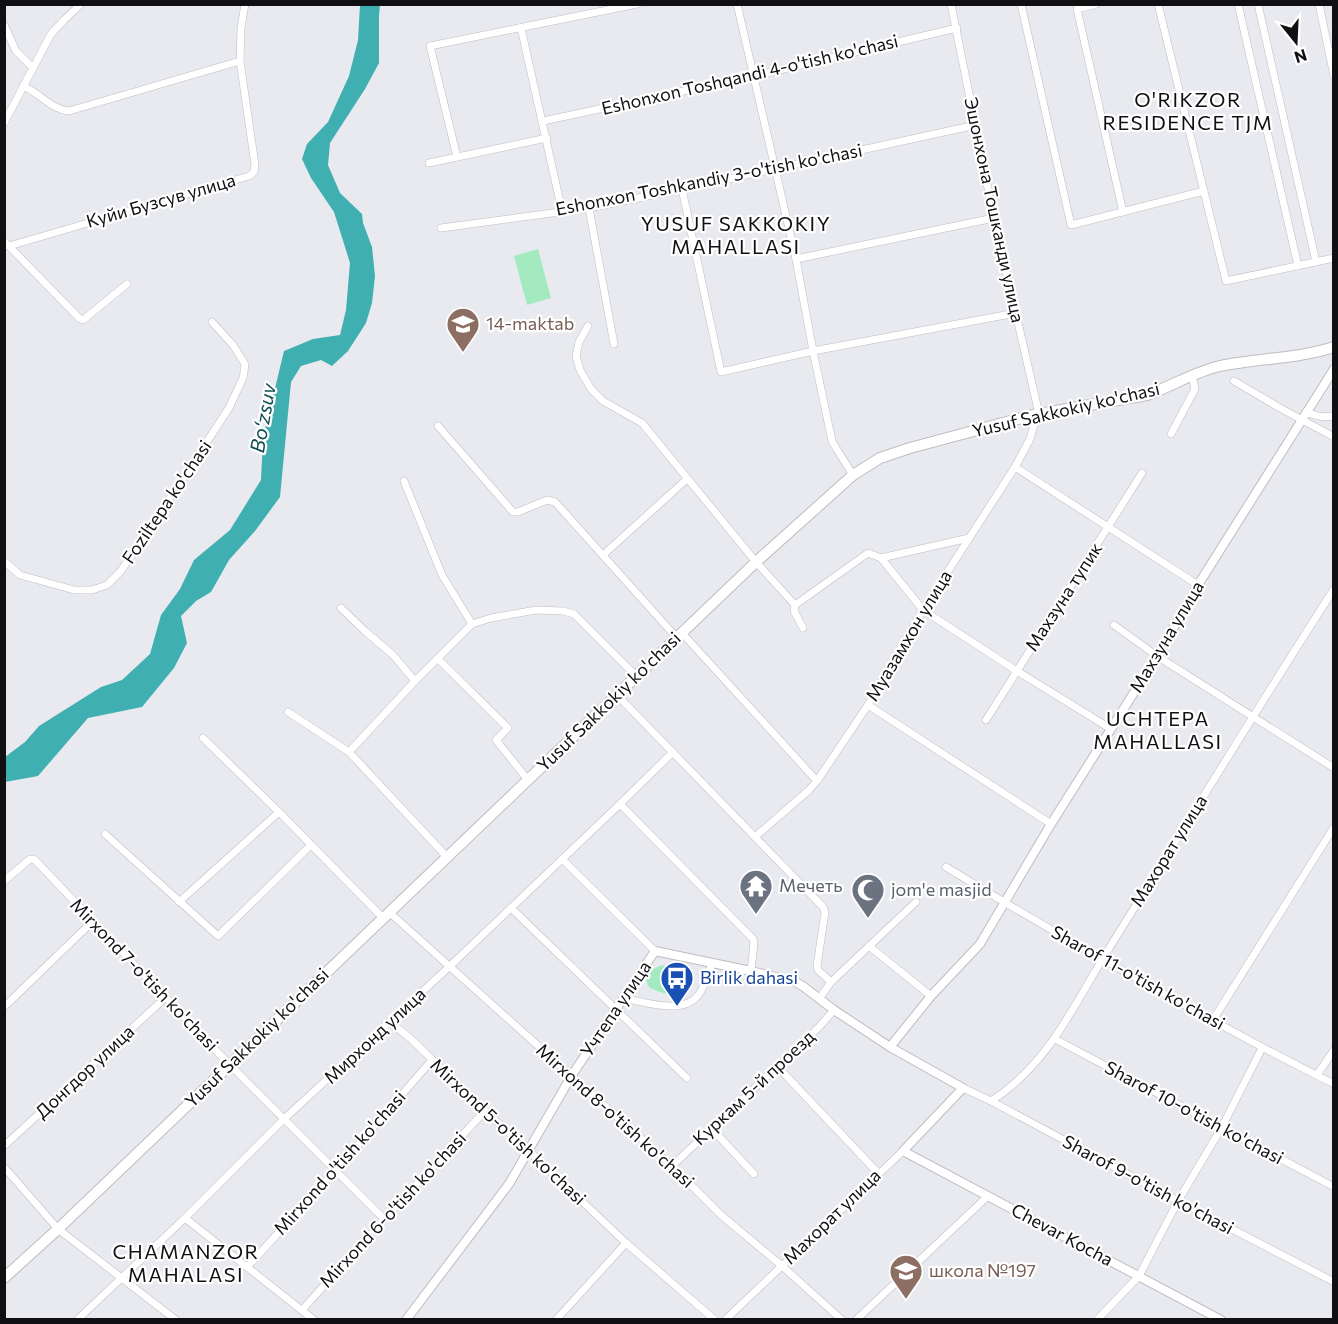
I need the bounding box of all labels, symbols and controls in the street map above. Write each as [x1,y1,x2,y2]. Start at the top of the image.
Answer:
north arrow [1266,12,1326,72]
street label: Eshonxon Toshqandi 4-o'tish ko'chasi [599,29,900,119]
text: N [1292,46,1309,68]
district label: O'RIKZOR RESIDENCE TJM [1103,87,1273,134]
street label: Эшонхона Тошканди улица [960,95,1030,325]
street label: Eshonxon Toshkandiy 3-o'tish ko'chasi [554,138,864,220]
street label: Куйи Бузсув улица [84,168,238,232]
district label: YUSUF SAKKOKIY MAHALLASI [641,211,831,258]
school or university icon: 14-maktab [445,306,481,353]
place label: 14-maktab [486,312,574,334]
street label: Yusuf Sakkokiy ko'chasi [970,377,1162,441]
water label: Boʻzsuv [244,381,280,454]
street label: Foziltepa ko'chasi [117,435,216,567]
street label: Махзуна тупик [1020,538,1107,655]
street label: Муазамхон улица [860,566,956,705]
street label: Махзуна улица [1124,577,1208,696]
street label: Yusuf Sakkokiy ko'chasi [532,627,685,776]
district label: UCHTEPA MAHALLASI [1093,706,1223,753]
street label: Махорат улица [1125,791,1211,910]
temple icon: Мечеть [738,868,774,915]
mosque icon: jom'e masjid [850,872,886,919]
place label: Мечеть [779,874,842,896]
place label: jom'e masjid [891,878,992,900]
street label: Mirxond 7-o'tish ko'chasi [66,893,223,1055]
street label: Sharof 11-o'tish ko'chasi [1048,920,1229,1034]
street label: Учтепа улица [575,956,655,1060]
bus stop icon: Birlik dahasi [659,960,695,1007]
street label: Yusuf Sakkokiy ko'chasi [180,963,333,1112]
place label: Birlik dahasi [700,966,798,988]
street label: Мирхонд улица [319,983,430,1088]
street label: Донгдор улица [30,1020,138,1123]
street label: Куркам 5-й проезд [688,1025,819,1149]
street label: Mirxond 8-o'tish ko'chasi [532,1038,699,1192]
street label: Mirxond 5-o'tish ko'chasi [426,1053,591,1209]
street label: Sharof 10-o'tish ko'chasi [1101,1056,1287,1169]
street label: Mirxond o'tish ko'chasi [269,1086,410,1239]
street label: Mirxond 6-o'tish ko'chasi [314,1127,470,1292]
street label: Sharof 9-o'tish ko'chasi [1059,1130,1238,1239]
street label: Махорат улица [778,1164,885,1268]
street label: Chevar Kocha [1008,1198,1117,1270]
district label: CHAMANZOR MAHALASI [113,1239,259,1286]
school or university icon: школа №197 [888,1253,924,1300]
place label: школа №197 [929,1259,1036,1281]

